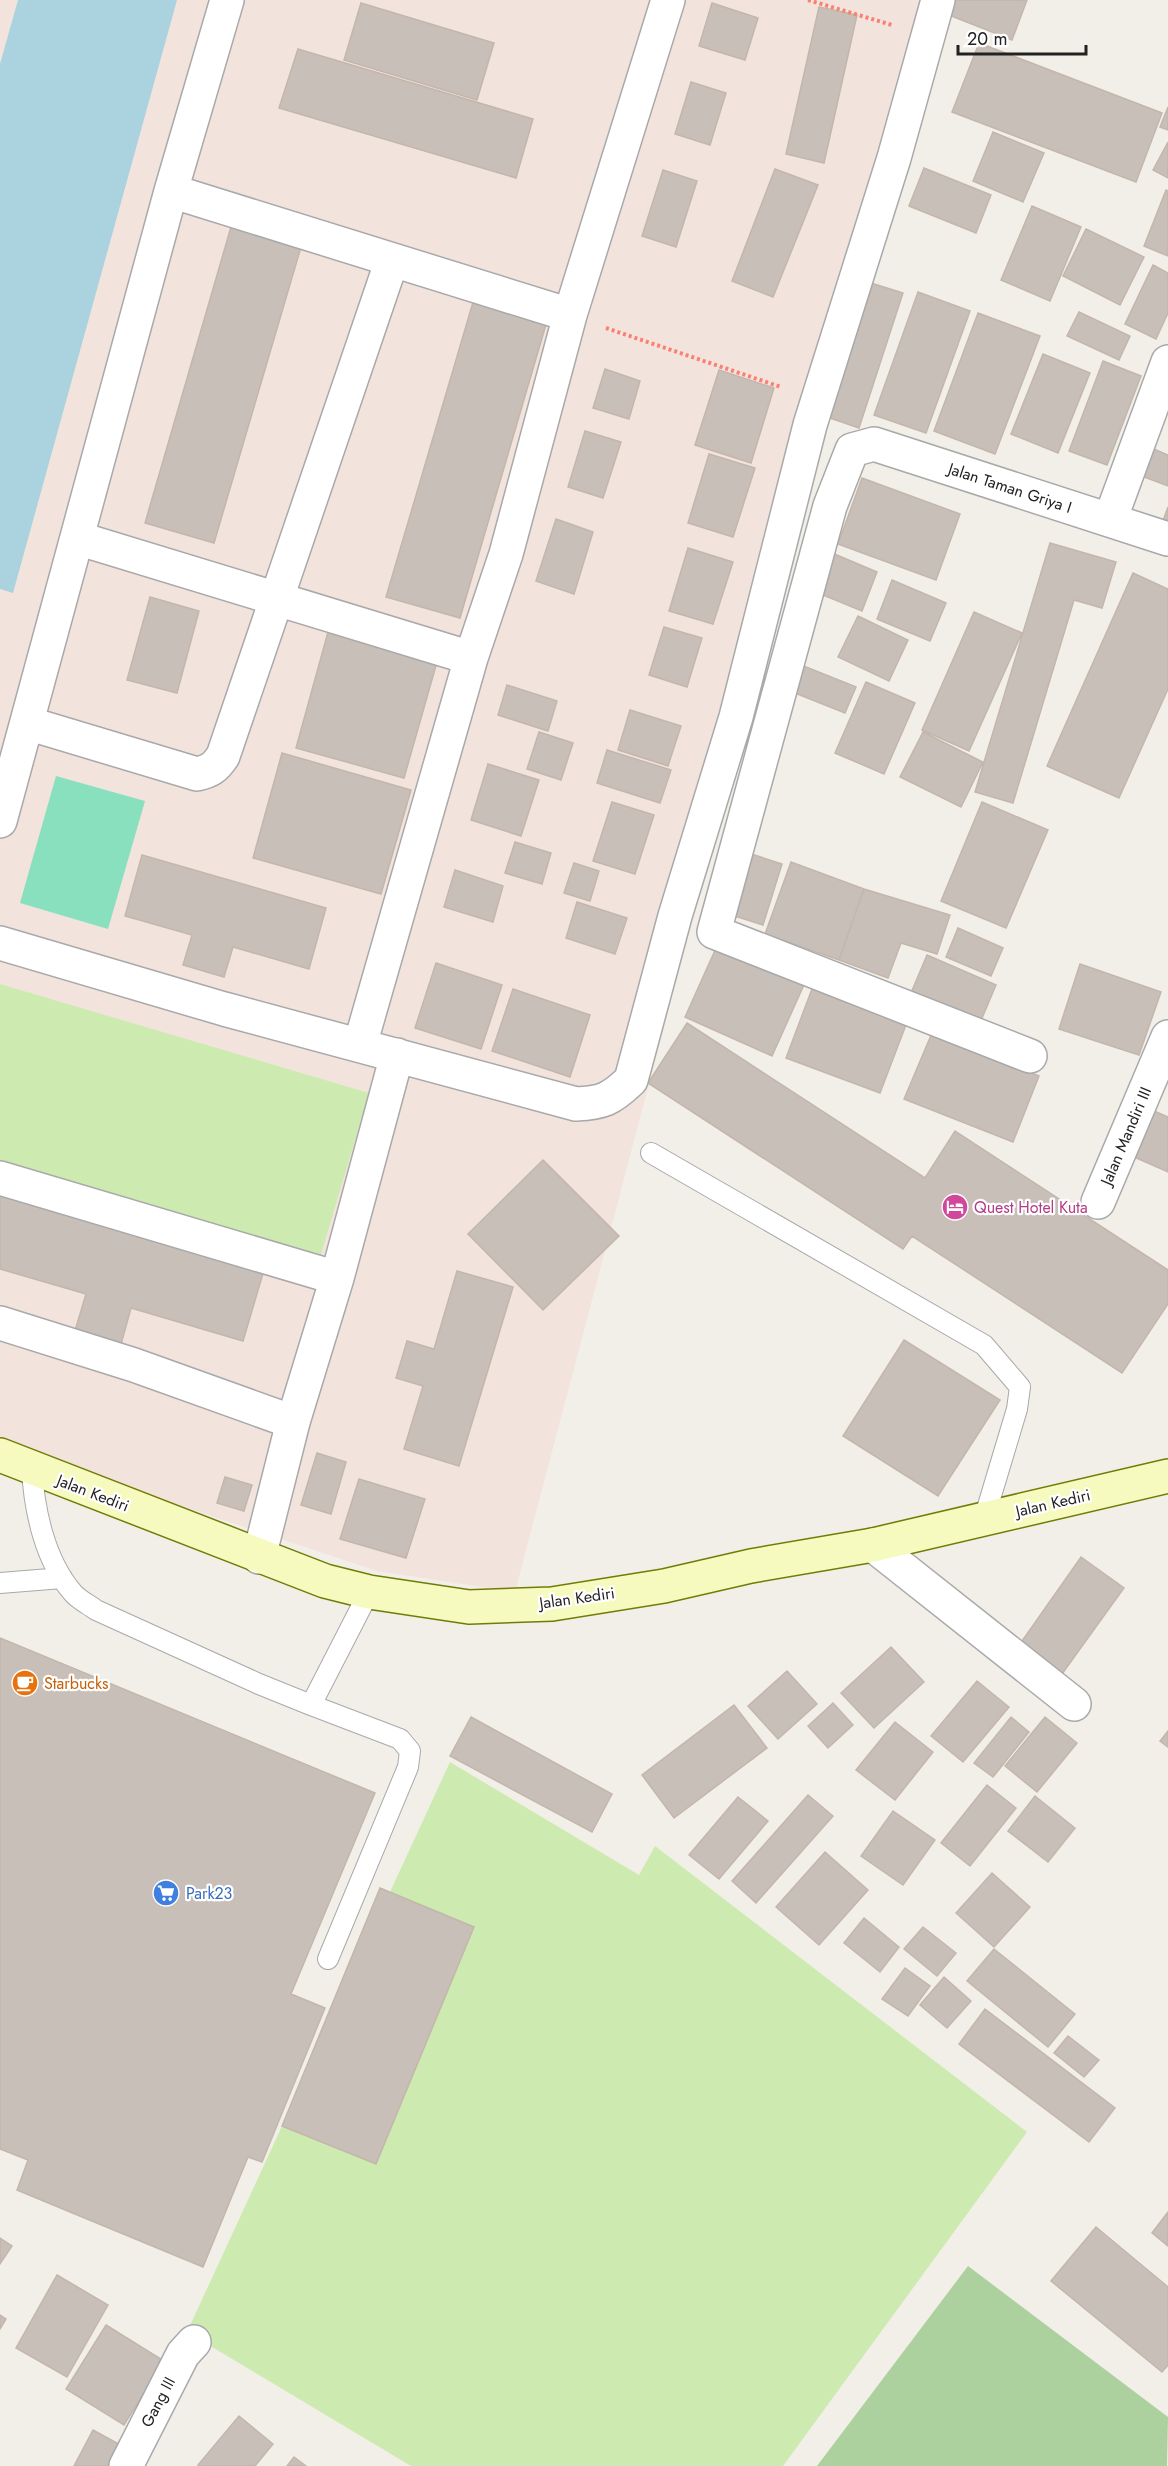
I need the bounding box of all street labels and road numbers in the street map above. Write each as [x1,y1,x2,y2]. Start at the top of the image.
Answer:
street label: Jalan Taman Griya I [943,457,1075,519]
street label: Jalan Mandiri III [1094,1083,1157,1191]
street label: Jalan Kediri [52,1468,133,1517]
street label: Jalan Kediri [1012,1483,1093,1523]
street label: Jalan Kediri [536,1581,616,1615]
street label: Gang III [135,2373,181,2431]

